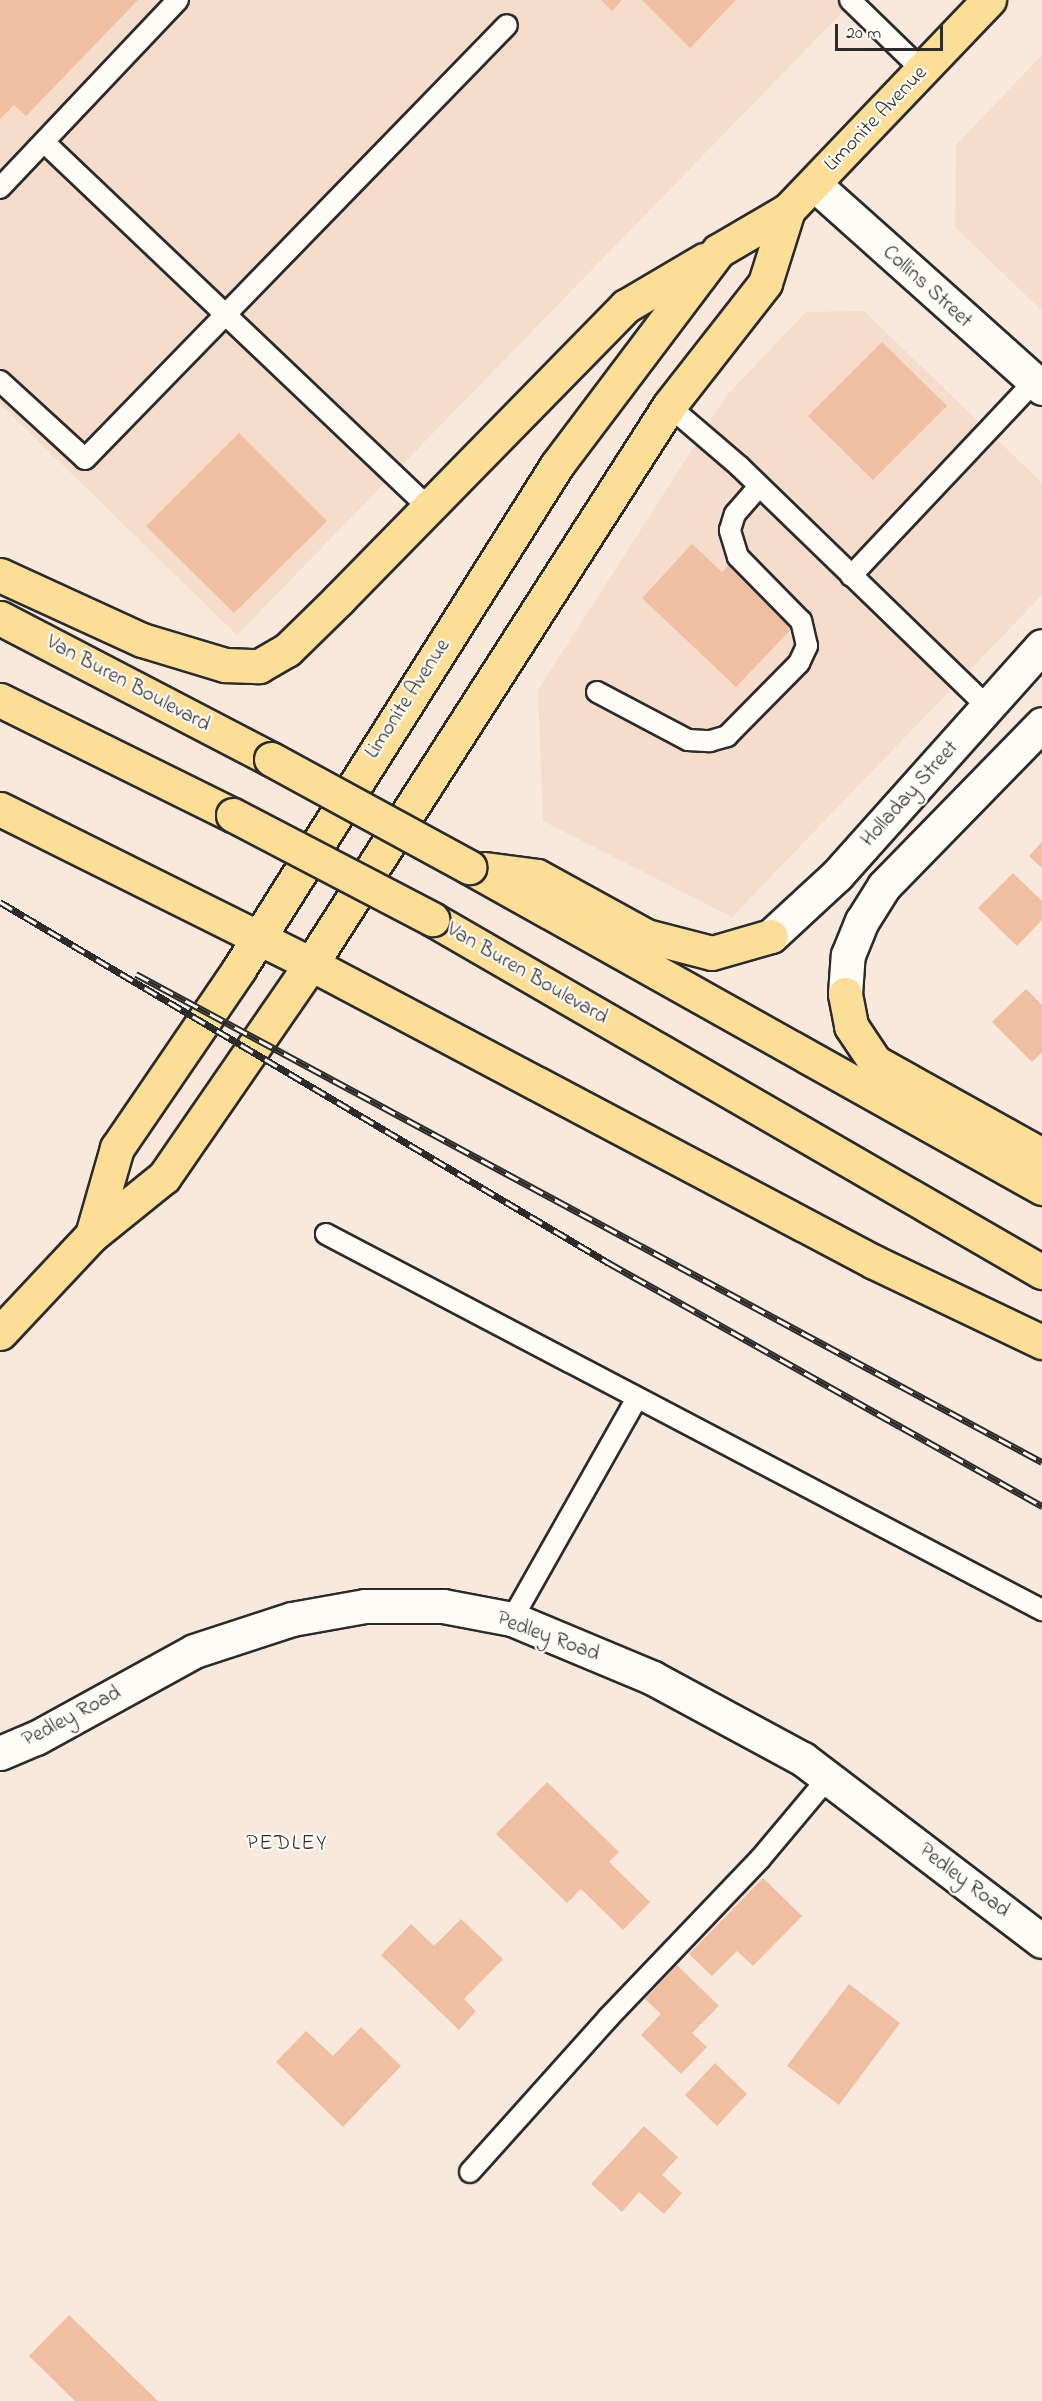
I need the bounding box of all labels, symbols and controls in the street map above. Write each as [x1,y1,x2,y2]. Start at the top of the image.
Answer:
scale bar [838,12,946,50]
text: 20 m [846,21,881,47]
street label: Limonite Avenue [819,61,933,177]
street label: Collins Street [877,240,977,334]
street label: Van Buren Boulevard [42,630,214,738]
street label: Limonite Avenue [360,635,456,763]
street label: Holladay Street [856,736,964,852]
street label: Van Buren Boulevard [442,918,612,1030]
street label: Pedley Road [493,1607,603,1667]
street label: Pedley Road [19,1681,125,1753]
district label: PEDLEY [246,1832,328,1858]
street label: Pedley Road [913,1839,1015,1923]

